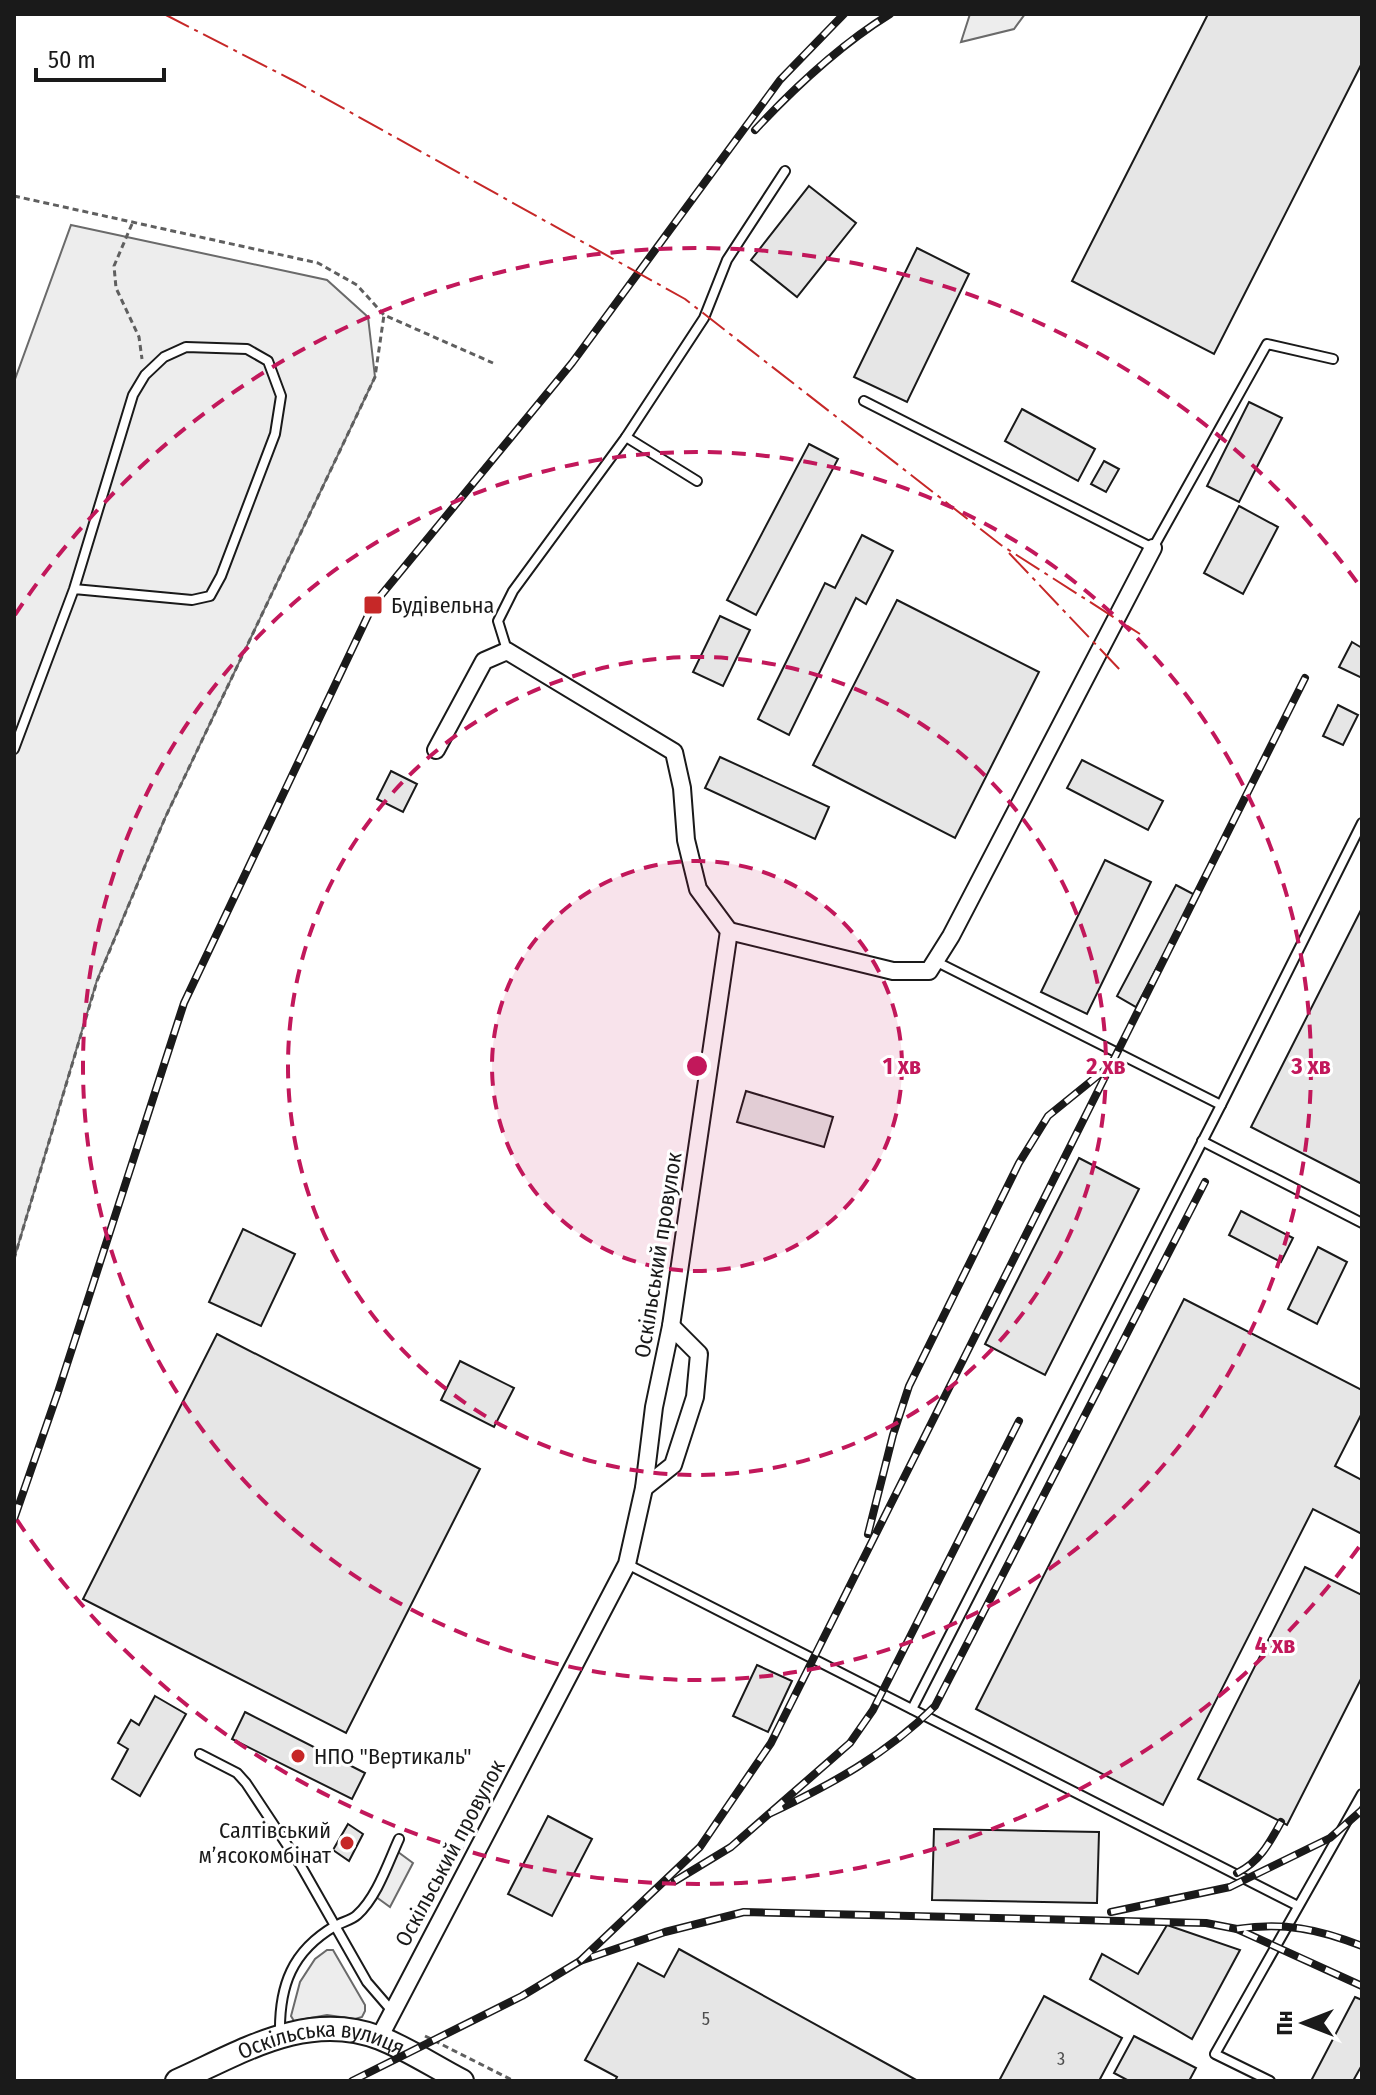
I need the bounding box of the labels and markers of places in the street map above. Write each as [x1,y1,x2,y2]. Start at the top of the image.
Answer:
place label: Будівельна [391,592,494,619]
marker: Будівельна [362,594,384,616]
centre of rings [683,1052,711,1080]
place label: НПО "Вертикаль" [314,1743,472,1770]
marker: НПО "Вертикаль" [289,1747,307,1765]
place label: Салтівський мʼясокомбінат [198,1817,331,1869]
marker: Салтівський мʼясокомбінат [338,1834,356,1852]

